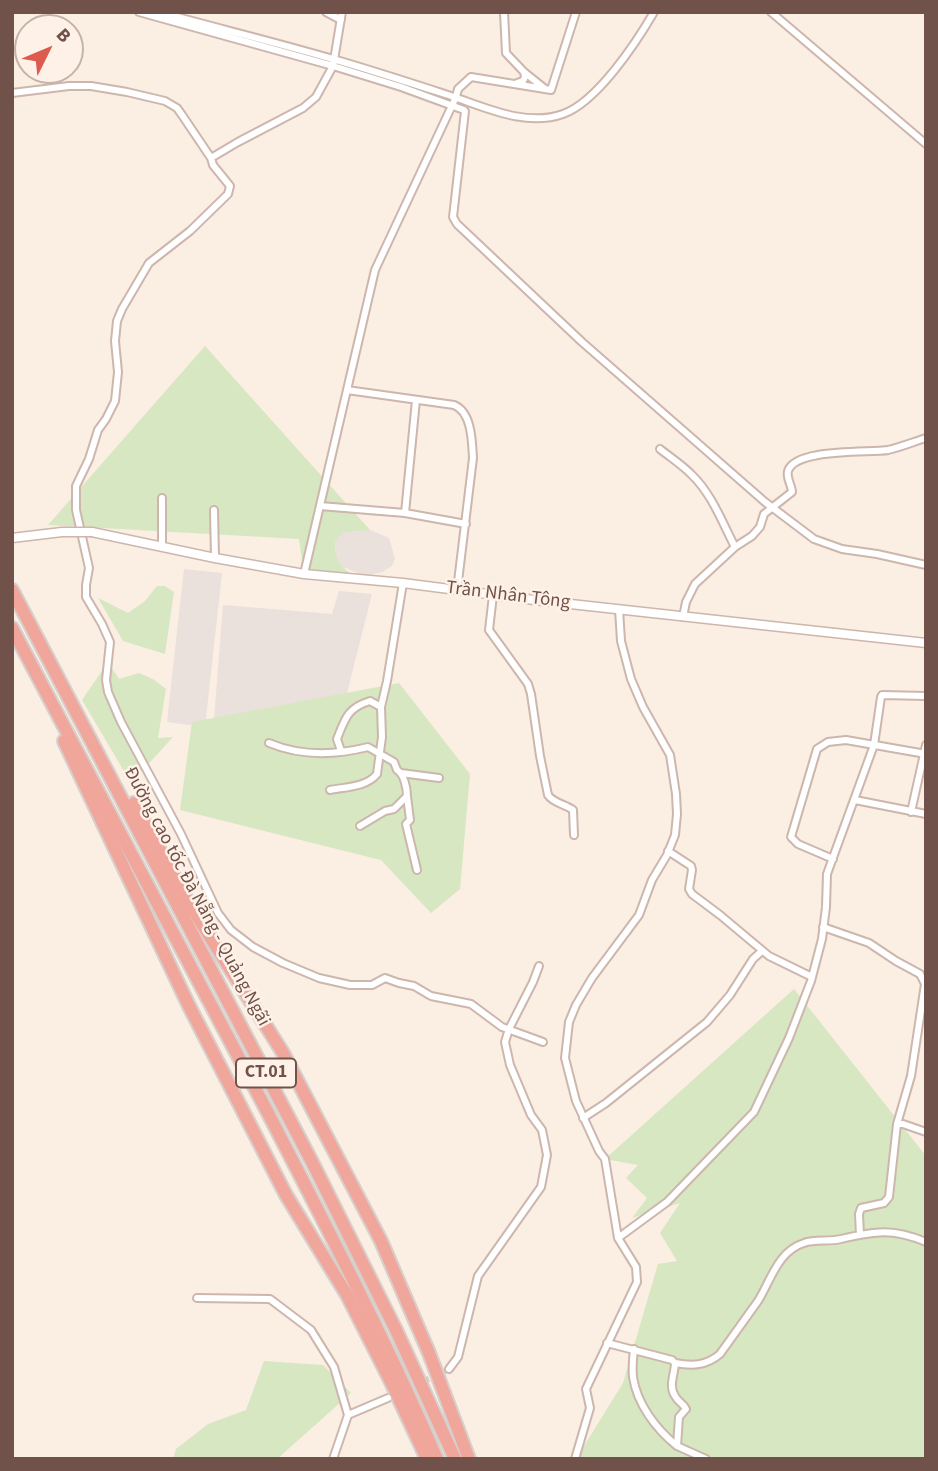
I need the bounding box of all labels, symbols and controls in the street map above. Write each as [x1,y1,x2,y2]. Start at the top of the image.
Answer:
north arrow [14,14,84,84]
text: B [49,22,77,49]
street label: Trần Nhân Tông [445,577,571,615]
street label: Đường cao tốc Đà Nẵng - Quảng Ngãi [118,763,274,1031]
road number: CT.01 [236,1058,296,1088]

